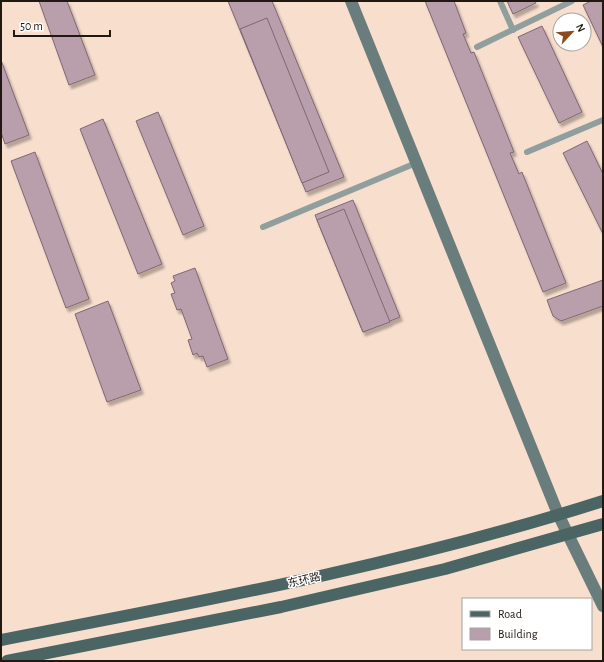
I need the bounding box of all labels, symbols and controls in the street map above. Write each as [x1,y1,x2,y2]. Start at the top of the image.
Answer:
scale bar [14,12,110,38]
north arrow [552,12,592,52]
text: 50 m [20,20,43,32]
text: N [574,22,587,34]
street label: 东环路 [286,570,321,589]
legend [462,598,592,650]
text: Road [498,608,522,620]
text: Building [498,628,538,640]

